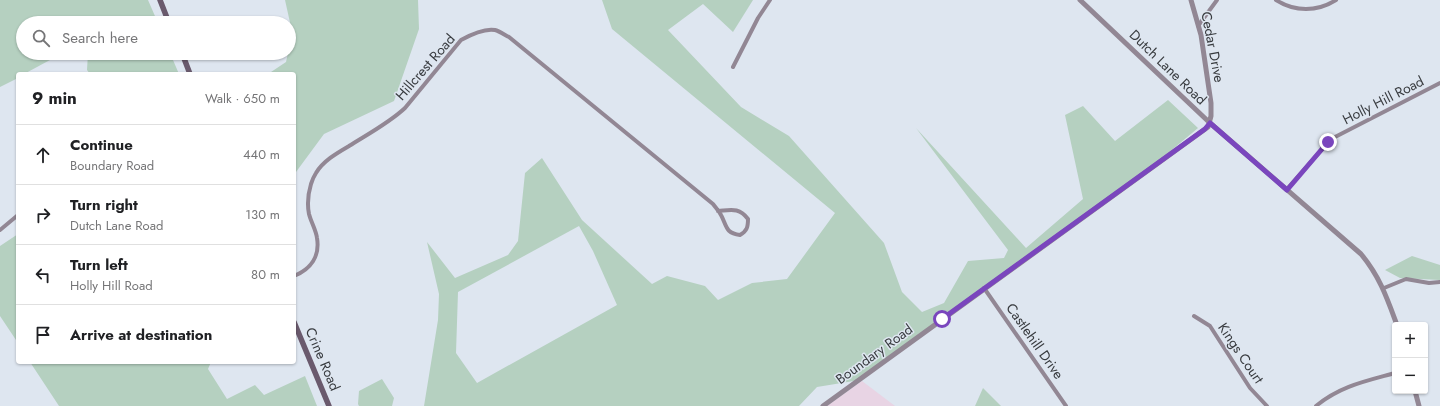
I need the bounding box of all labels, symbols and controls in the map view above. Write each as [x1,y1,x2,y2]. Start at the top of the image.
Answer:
street label: Cedar Drive [1196,10,1230,84]
search box [16,16,296,60]
street label: Dutch Lane Road [1125,25,1211,109]
icon: search [30,27,52,49]
text: Search here [62,27,138,49]
street label: Hillcrest Road [391,30,459,104]
street label: Holly Hill Road [1339,71,1427,129]
text: 9 min [32,86,77,110]
text: Walk · 650 m [205,89,280,108]
route end [1319,133,1337,151]
text: Continue [70,134,133,156]
icon: ahead [32,144,54,166]
text: 440 m [243,145,280,164]
text: Boundary Road [70,156,154,175]
text: Turn right [70,194,138,216]
icon: right [32,204,54,226]
text: 130 m [245,205,280,224]
text: Dutch Lane Road [70,216,163,235]
text: Turn left [70,254,128,276]
icon: left [32,264,54,286]
text: 80 m [251,265,280,284]
text: Holly Hill Road [70,276,153,295]
street label: Castlehill Drive [1001,299,1069,383]
route start [933,310,951,328]
street label: Boundary Road [831,319,917,389]
street label: Kings Court [1213,319,1269,388]
map controls [1392,322,1428,394]
button: + [1392,322,1428,358]
icon: arrive [32,324,54,346]
text: Arrive at destination [70,324,212,346]
street label: Crine Road [301,324,345,394]
button: − [1392,358,1428,394]

